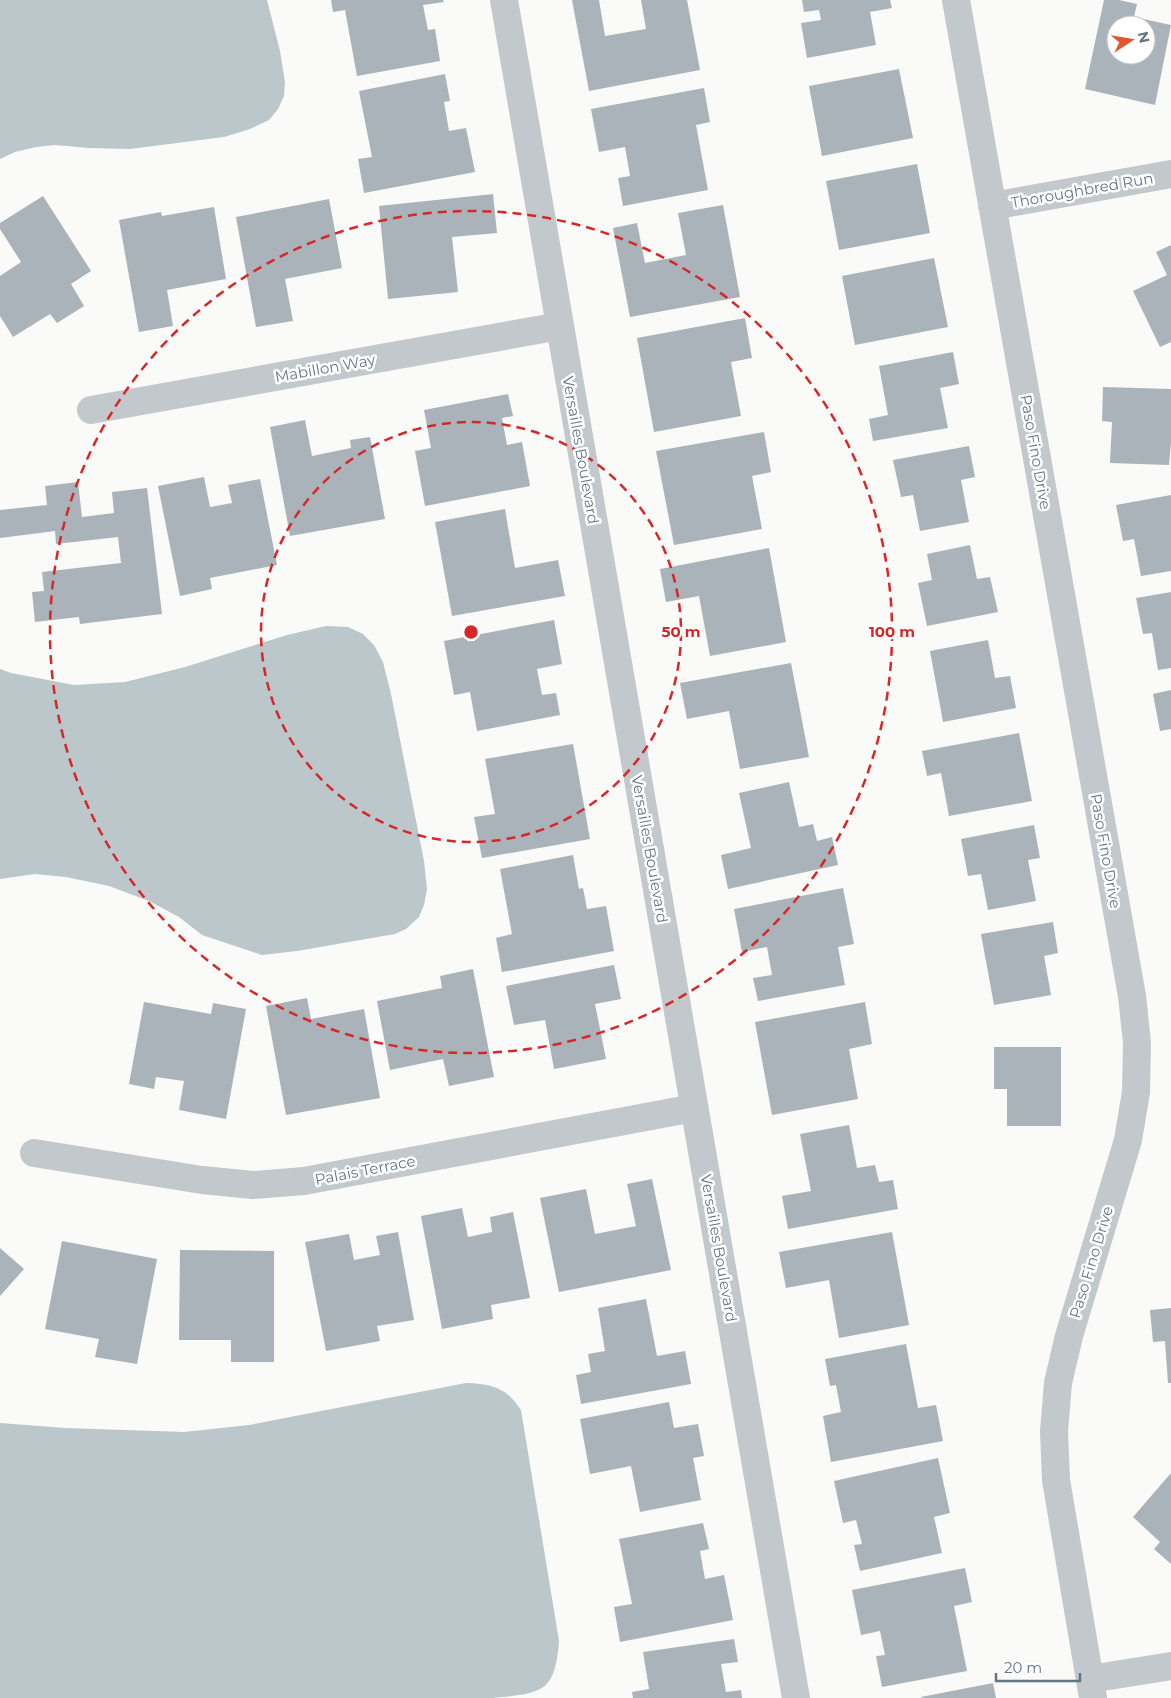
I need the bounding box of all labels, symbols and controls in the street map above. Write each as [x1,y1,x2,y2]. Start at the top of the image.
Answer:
north arrow [1106,15,1156,65]
text: N [1134,30,1154,45]
street label: Thoroughbred Run [1009,168,1155,212]
street label: Mabillon Way [273,350,377,386]
street label: Versailles Boulevard [559,375,603,525]
street label: Paso Fino Drive [1017,393,1055,511]
text: 50 m [661,622,701,641]
text: 100 m [869,622,915,641]
centre of rings [462,623,480,641]
street label: Versailles Boulevard [628,774,672,924]
street label: Paso Fino Drive [1087,792,1125,910]
street label: Palais Terrace [313,1151,417,1189]
street label: Versailles Boulevard [697,1173,741,1323]
street label: Paso Fino Drive [1065,1204,1117,1320]
scale bar [996,1650,1080,1682]
text: 20 m [1004,1658,1042,1677]

